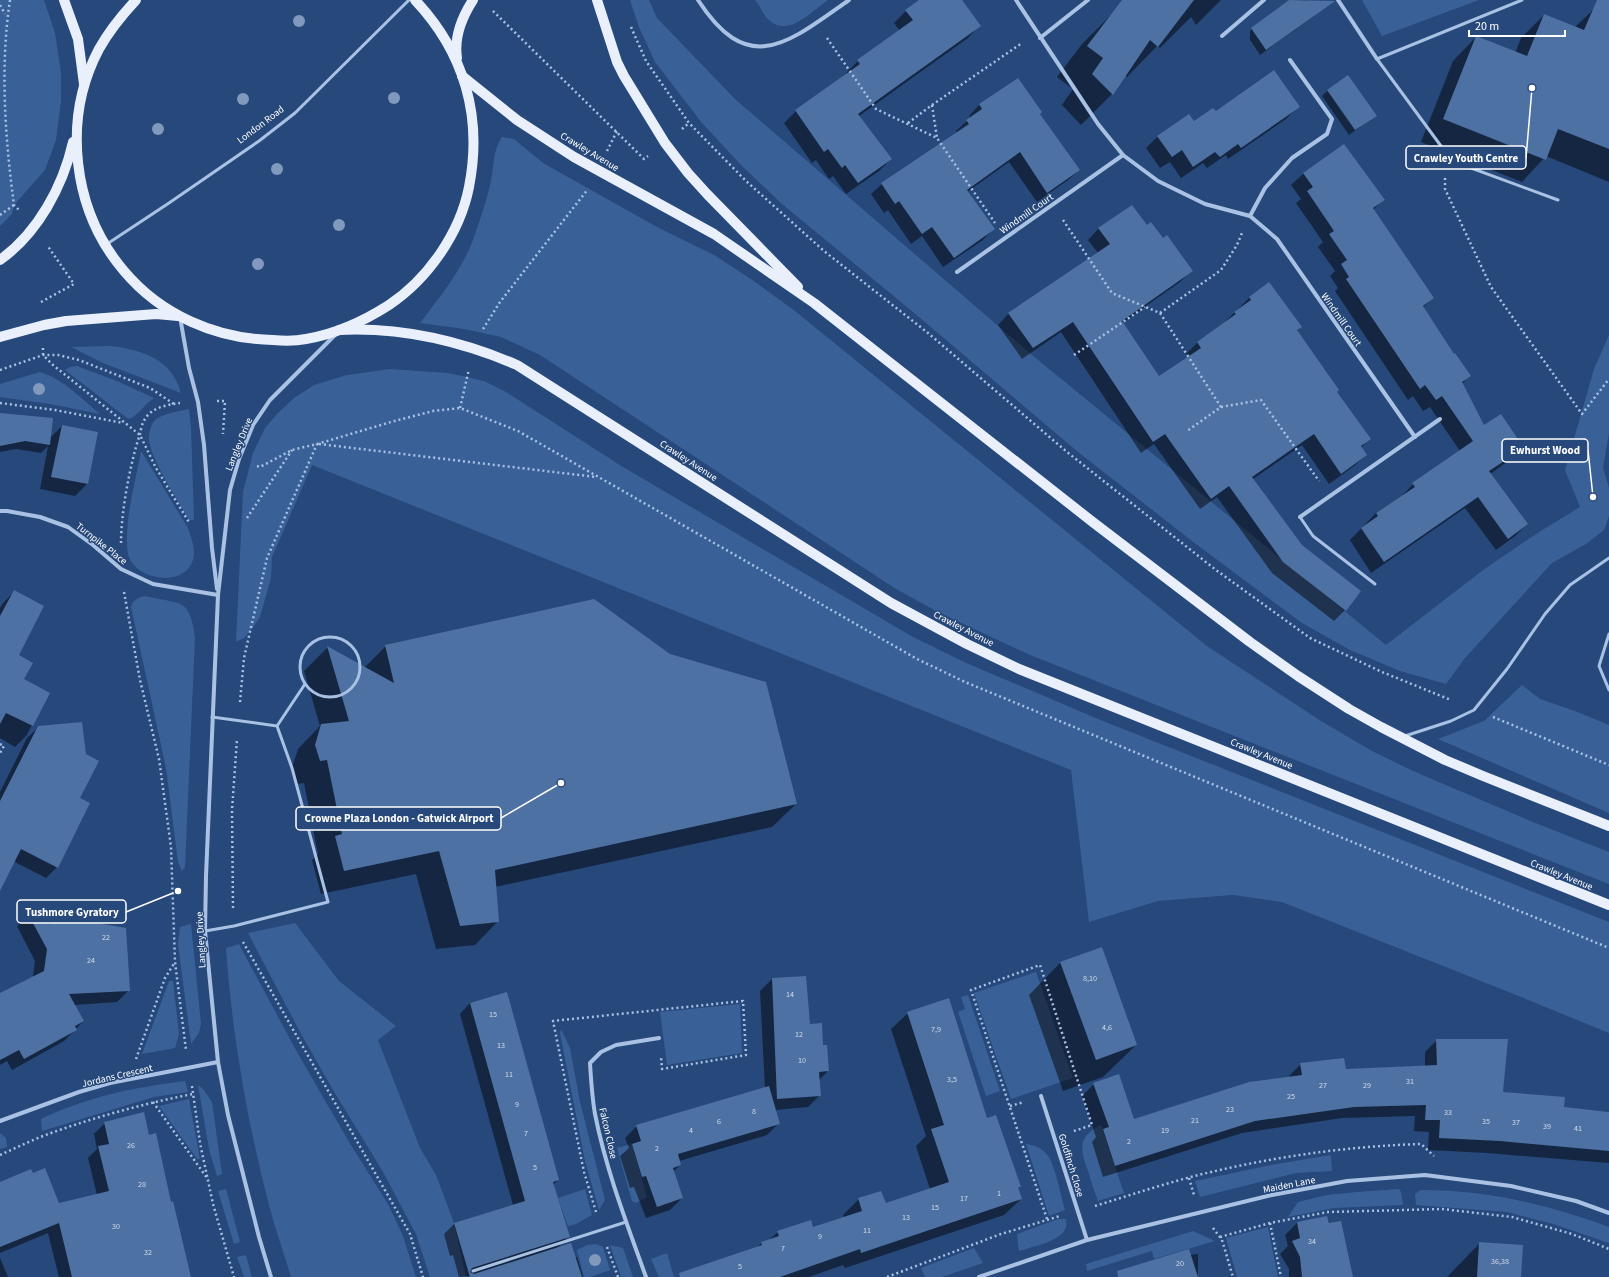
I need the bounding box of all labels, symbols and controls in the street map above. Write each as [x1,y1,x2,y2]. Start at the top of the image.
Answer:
scale bar [1469,12,1565,38]
text: 20 m [1475,18,1499,35]
street label: London Road [234,102,287,147]
street label: Crawley Avenue [557,129,622,175]
callout: Crawley Youth Centre [1406,146,1526,169]
text: Crawley Youth Centre [1414,151,1518,166]
street label: Windmill Court [997,190,1057,238]
street label: Windmill Court [1317,290,1365,350]
street label: Langley Drive [222,416,256,473]
street label: Crawley Avenue [657,437,720,485]
callout: Ewhurst Wood [1502,439,1588,462]
text: Ewhurst Wood [1510,443,1580,458]
street label: Turnpike Place [73,519,130,568]
street label: Crawley Avenue [931,608,996,650]
street label: Crawley Avenue [1228,735,1295,773]
callout: Crowne Plaza London - Gatwick Airport [296,807,501,830]
text: Crowne Plaza London - Gatwick Airport [305,811,494,826]
street label: Crawley Avenue [1528,856,1595,894]
callout: Tushmore Gyratory [17,900,126,923]
text: Tushmore Gyratory [25,905,119,920]
street label: Langley Drive [193,911,209,968]
house number: 22 [102,932,110,943]
house number: 24 [87,955,95,966]
house number: 8,10 [1083,973,1097,984]
house number: 14 [786,989,794,1000]
house number: 15 [489,1009,497,1020]
house number: 4,6 [1102,1022,1112,1033]
house number: 7,9 [931,1024,941,1035]
house number: 12 [795,1029,803,1040]
house number: 13 [497,1040,505,1051]
house number: 10 [798,1055,806,1066]
street label: Jordans Crescent [80,1061,155,1091]
house number: 11 [505,1069,513,1080]
house number: 3,5 [947,1074,957,1085]
house number: 31 [1406,1076,1414,1087]
house number: 27 [1319,1080,1327,1091]
house number: 29 [1363,1080,1371,1091]
house number: 25 [1287,1091,1295,1102]
house number: 9 [515,1099,519,1110]
house number: 23 [1226,1104,1234,1115]
street label: Falcon Close [595,1106,621,1160]
house number: 8 [752,1106,756,1117]
house number: 33 [1444,1107,1452,1118]
house number: 21 [1191,1115,1199,1126]
house number: 6 [717,1116,721,1127]
house number: 35 [1482,1116,1490,1127]
house number: 37 [1512,1117,1520,1128]
house number: 39 [1543,1121,1551,1132]
house number: 41 [1574,1123,1582,1134]
house number: 4 [689,1125,693,1136]
house number: 19 [1161,1125,1169,1136]
house number: 7 [524,1128,528,1139]
street label: Goldfinch Close [1055,1132,1087,1199]
house number: 2 [1127,1136,1131,1147]
house number: 26 [127,1140,135,1151]
house number: 2 [655,1143,659,1154]
house number: 5 [533,1162,537,1173]
street label: Maiden Lane [1262,1173,1317,1197]
house number: 28 [138,1179,146,1190]
house number: 1 [997,1188,1001,1199]
house number: 17 [960,1193,968,1204]
house number: 15 [931,1202,939,1213]
house number: 13 [902,1212,910,1223]
house number: 30 [112,1221,120,1232]
house number: 11 [863,1225,871,1236]
house number: 9 [818,1231,822,1242]
house number: 34 [1308,1236,1316,1247]
house number: 7 [781,1243,785,1254]
house number: 32 [144,1247,152,1258]
house number: 36,38 [1491,1256,1509,1267]
house number: 20 [1176,1258,1184,1269]
house number: 5 [738,1261,742,1272]

